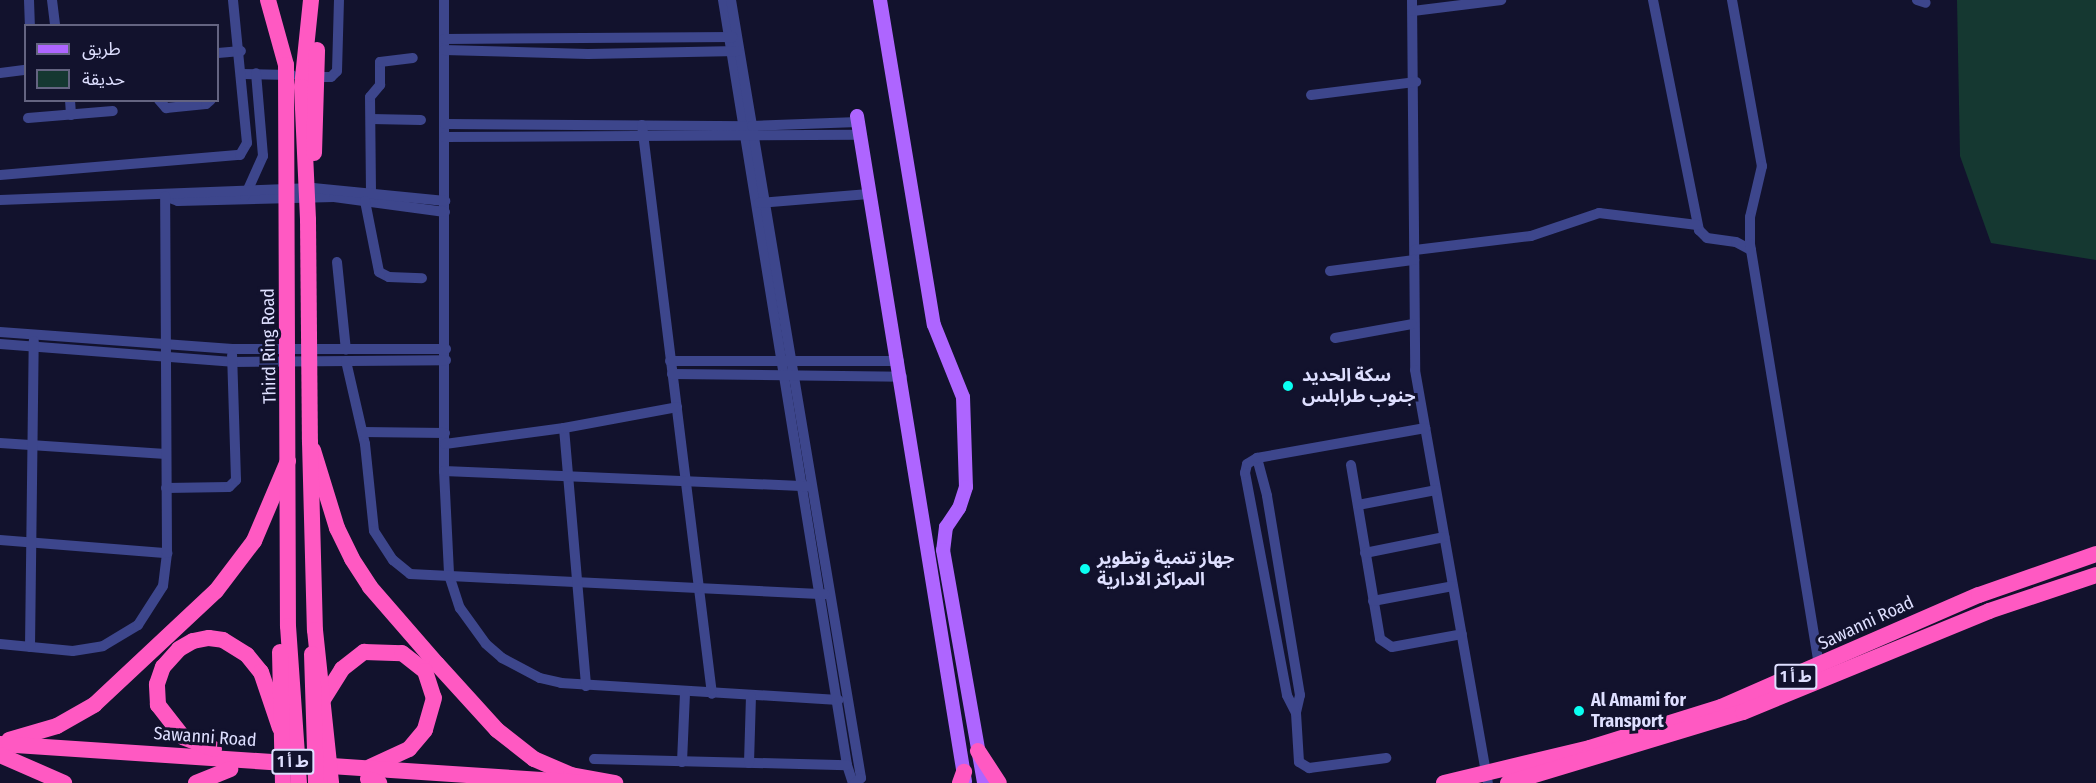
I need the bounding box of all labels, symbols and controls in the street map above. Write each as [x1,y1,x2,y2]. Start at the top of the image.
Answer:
legend [24,24,219,102]
text: طريق [82,38,121,60]
text: حديقة [82,68,125,90]
street label: Third Ring Road [257,288,281,404]
place label: سكة الحديد جنوب طرابلس [1302,365,1415,407]
marker: سكة الحديد جنوب طرابلس [1279,377,1297,395]
place label: جهاز تنمية وتطوير المراكز الادارية [1097,548,1234,590]
marker: جهاز تنمية وتطوير المراكز الادارية [1078,562,1092,576]
street label: Sawanni Road [1815,591,1917,655]
road number: ط أ 1 [1774,664,1818,690]
place label: Al Amami for Transport [1591,690,1686,732]
marker: Al Amami for Transport [1572,704,1586,718]
street label: Sawanni Road [153,723,257,751]
road number: ط أ 1 [270,749,316,775]

